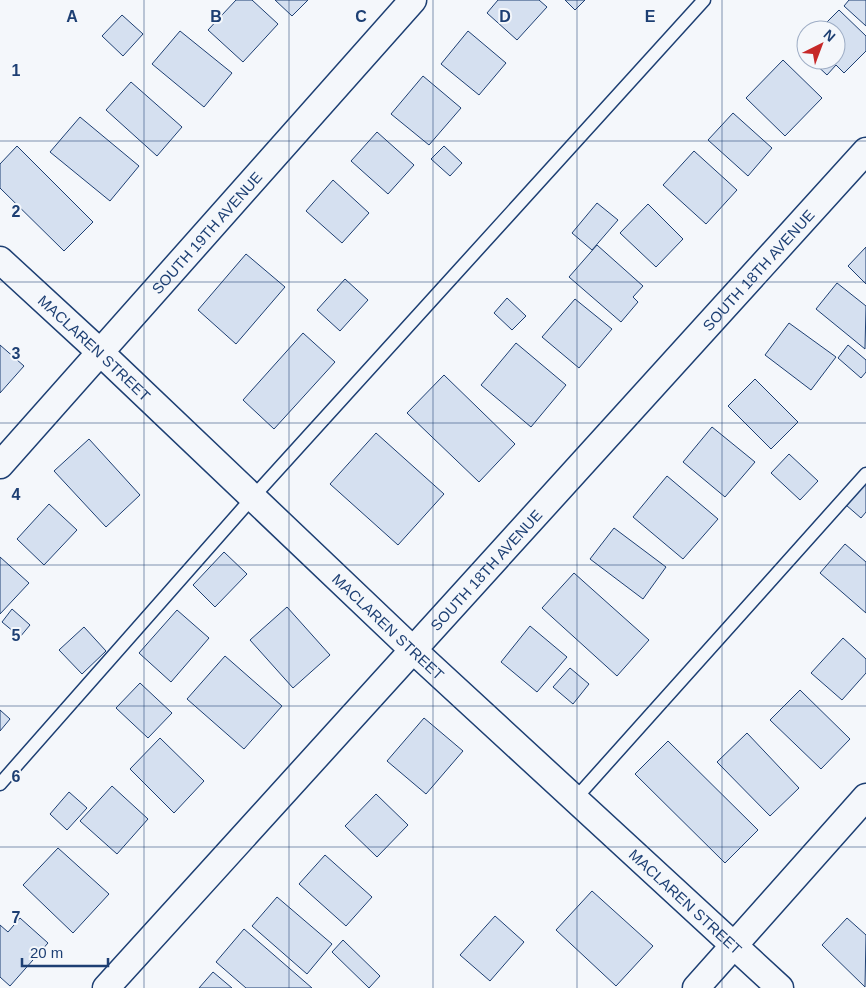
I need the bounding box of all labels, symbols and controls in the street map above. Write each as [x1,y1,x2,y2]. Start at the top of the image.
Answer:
text: A [66,8,78,25]
text: B [210,8,222,25]
text: C [355,8,367,25]
text: D [499,8,511,25]
text: E [645,8,656,25]
north arrow [796,20,846,70]
text: N [821,26,839,45]
text: 1 [12,62,21,79]
street label: SOUTH 19TH AVENUE [148,168,265,297]
text: 2 [12,203,21,220]
street label: SOUTH 18TH AVENUE [699,206,817,334]
street label: MACLAREN STREET [35,291,154,404]
text: 3 [12,345,21,362]
text: 4 [12,486,21,503]
street label: SOUTH 18TH AVENUE [427,506,545,634]
street label: MACLAREN STREET [329,570,448,683]
text: 5 [12,627,21,644]
text: 6 [12,768,21,785]
street label: MACLAREN STREET [626,845,746,957]
text: 7 [12,909,21,926]
scale bar [22,936,109,968]
text: 20 m [30,944,63,961]

